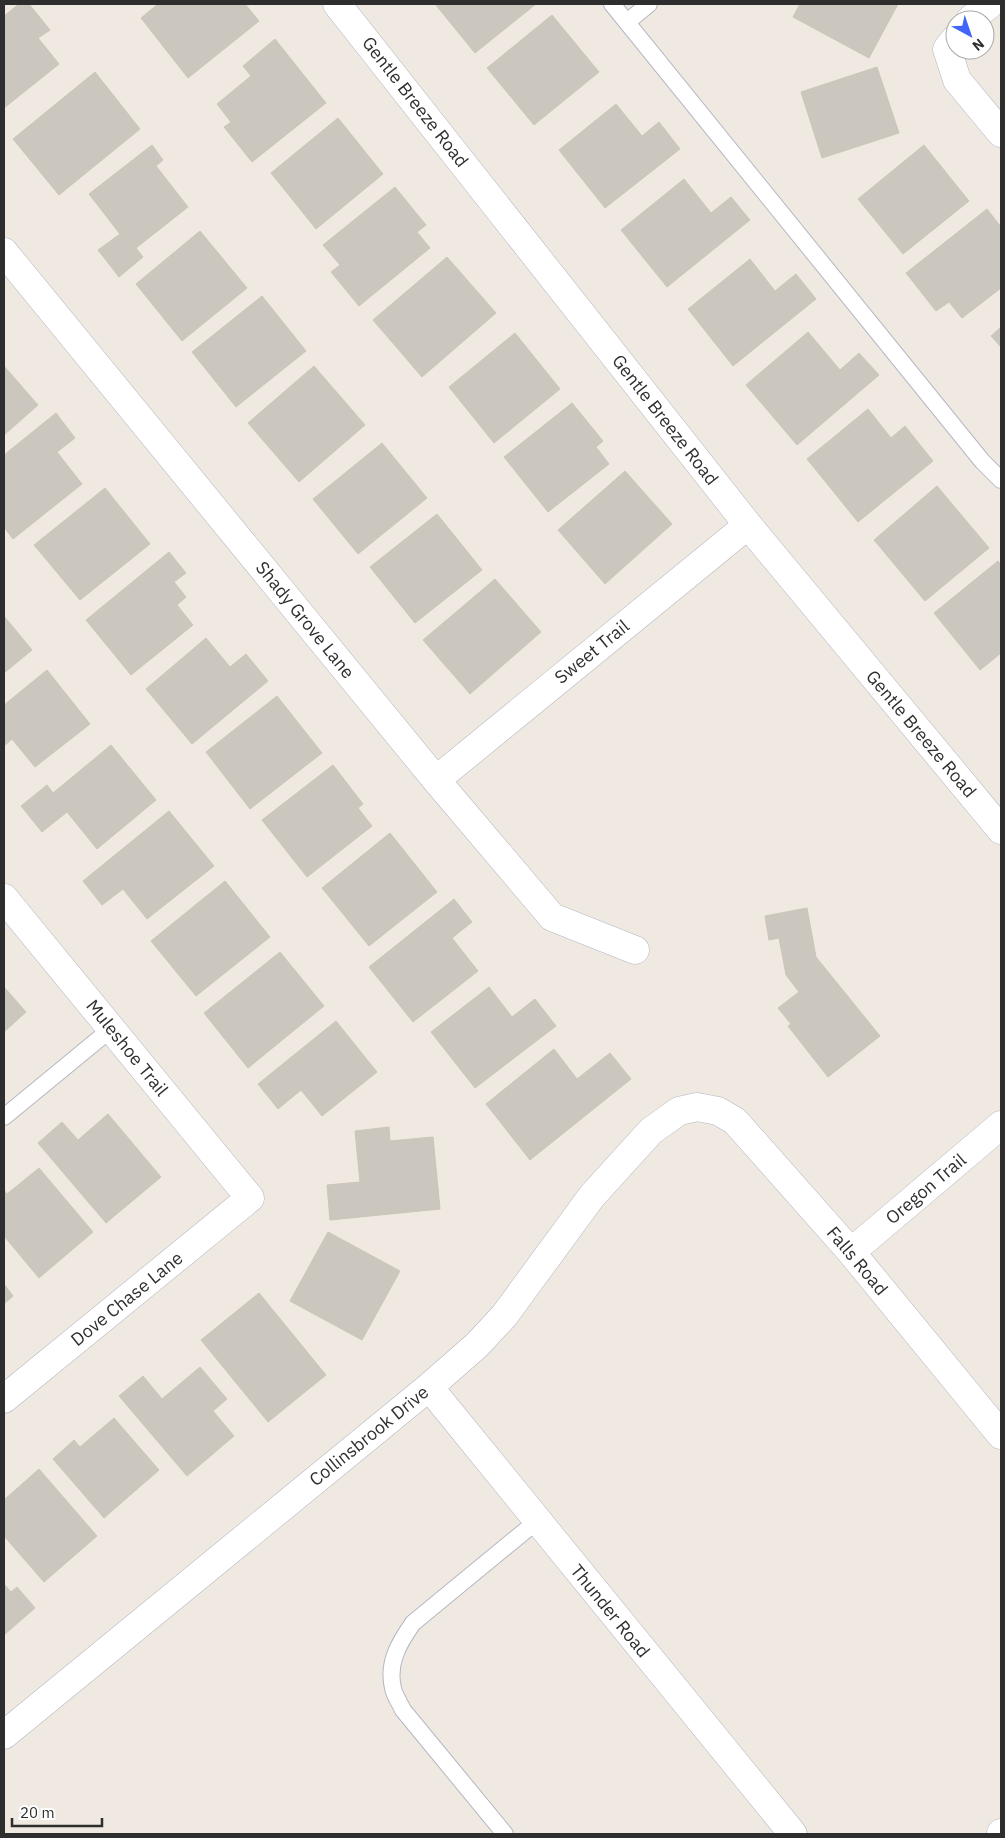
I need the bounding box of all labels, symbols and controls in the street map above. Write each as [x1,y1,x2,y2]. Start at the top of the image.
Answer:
north arrow [945,10,995,60]
street label: Gentle Breeze Road [357,32,474,172]
text: N [969,35,988,55]
street label: Gentle Breeze Road [607,350,724,490]
street label: Shady Grove Lane [251,556,360,683]
street label: Sweet Trail [550,614,634,689]
street label: Gentle Breeze Road [861,665,981,802]
street label: Muleshoe Trail [81,995,173,1101]
street label: Oregon Trail [881,1148,971,1229]
street label: Falls Road [822,1221,893,1300]
street label: Dove Chase Lane [66,1246,187,1351]
street label: Collinsbrook Drive [304,1380,433,1491]
street label: Thunder Road [566,1559,655,1662]
scale bar [12,1796,102,1828]
text: 20 m [20,1803,55,1822]

